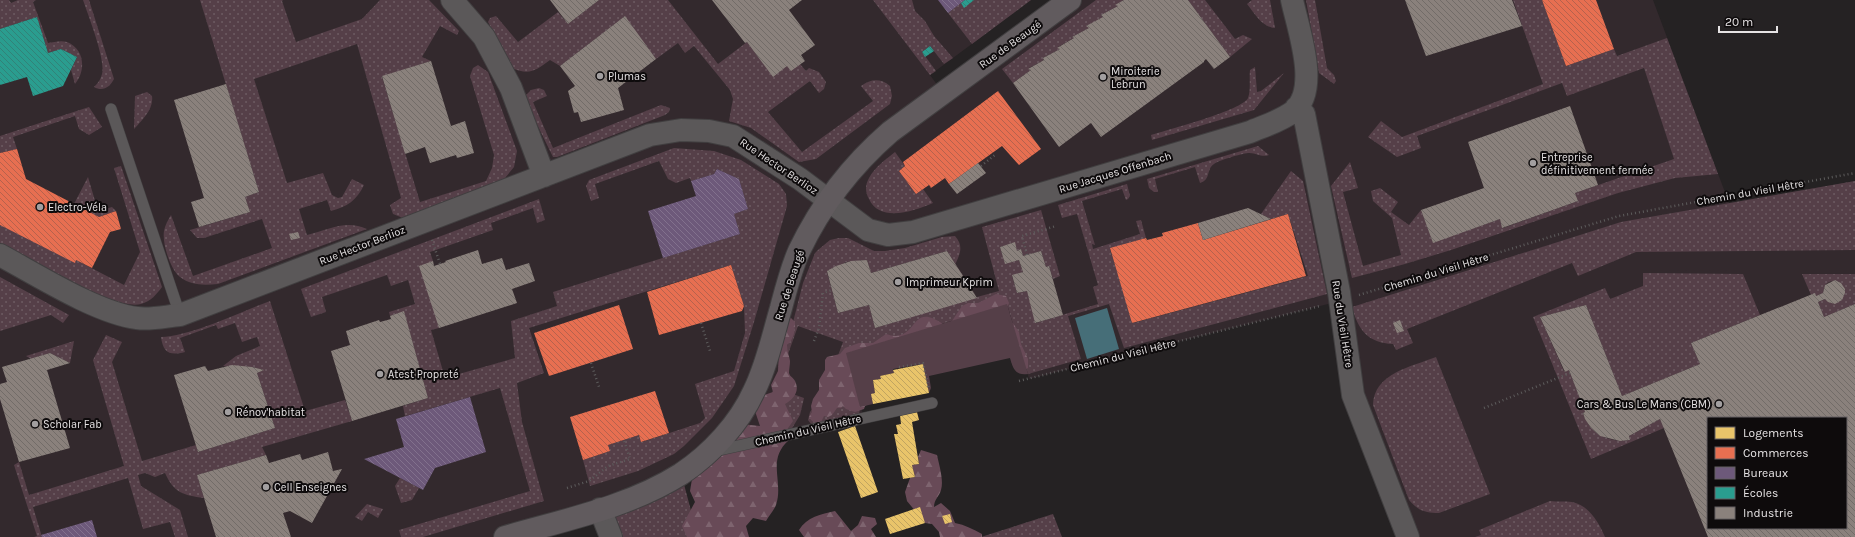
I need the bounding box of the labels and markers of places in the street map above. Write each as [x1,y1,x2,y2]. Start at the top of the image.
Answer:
place label: Miroiterie Lebrun [1111,65,1160,91]
place label: Plumas [608,70,646,83]
marker: Plumas [595,71,605,81]
marker: Miroiterie Lebrun [1098,72,1108,82]
place label: Entreprise définitivement fermée [1541,151,1653,177]
marker: Entreprise définitivement fermée [1528,158,1538,168]
place label: Electro-Véla [48,201,107,214]
marker: Electro-Véla [35,202,45,212]
place label: Imprimeur Kprim [906,276,993,289]
marker: Imprimeur Kprim [893,277,903,287]
place label: Atest Propreté [388,368,459,381]
marker: Atest Propreté [375,369,385,379]
place label: Cars & Bus Le Mans (CBM) [1577,398,1711,411]
marker: Cars & Bus Le Mans (CBM) [1714,399,1724,409]
place label: Rénov'habitat [236,406,305,419]
marker: Rénov'habitat [223,407,233,417]
place label: Scholar Fab [43,418,102,431]
marker: Scholar Fab [30,419,40,429]
place label: Cell Enseignes [274,481,347,494]
marker: Cell Enseignes [261,482,271,492]

